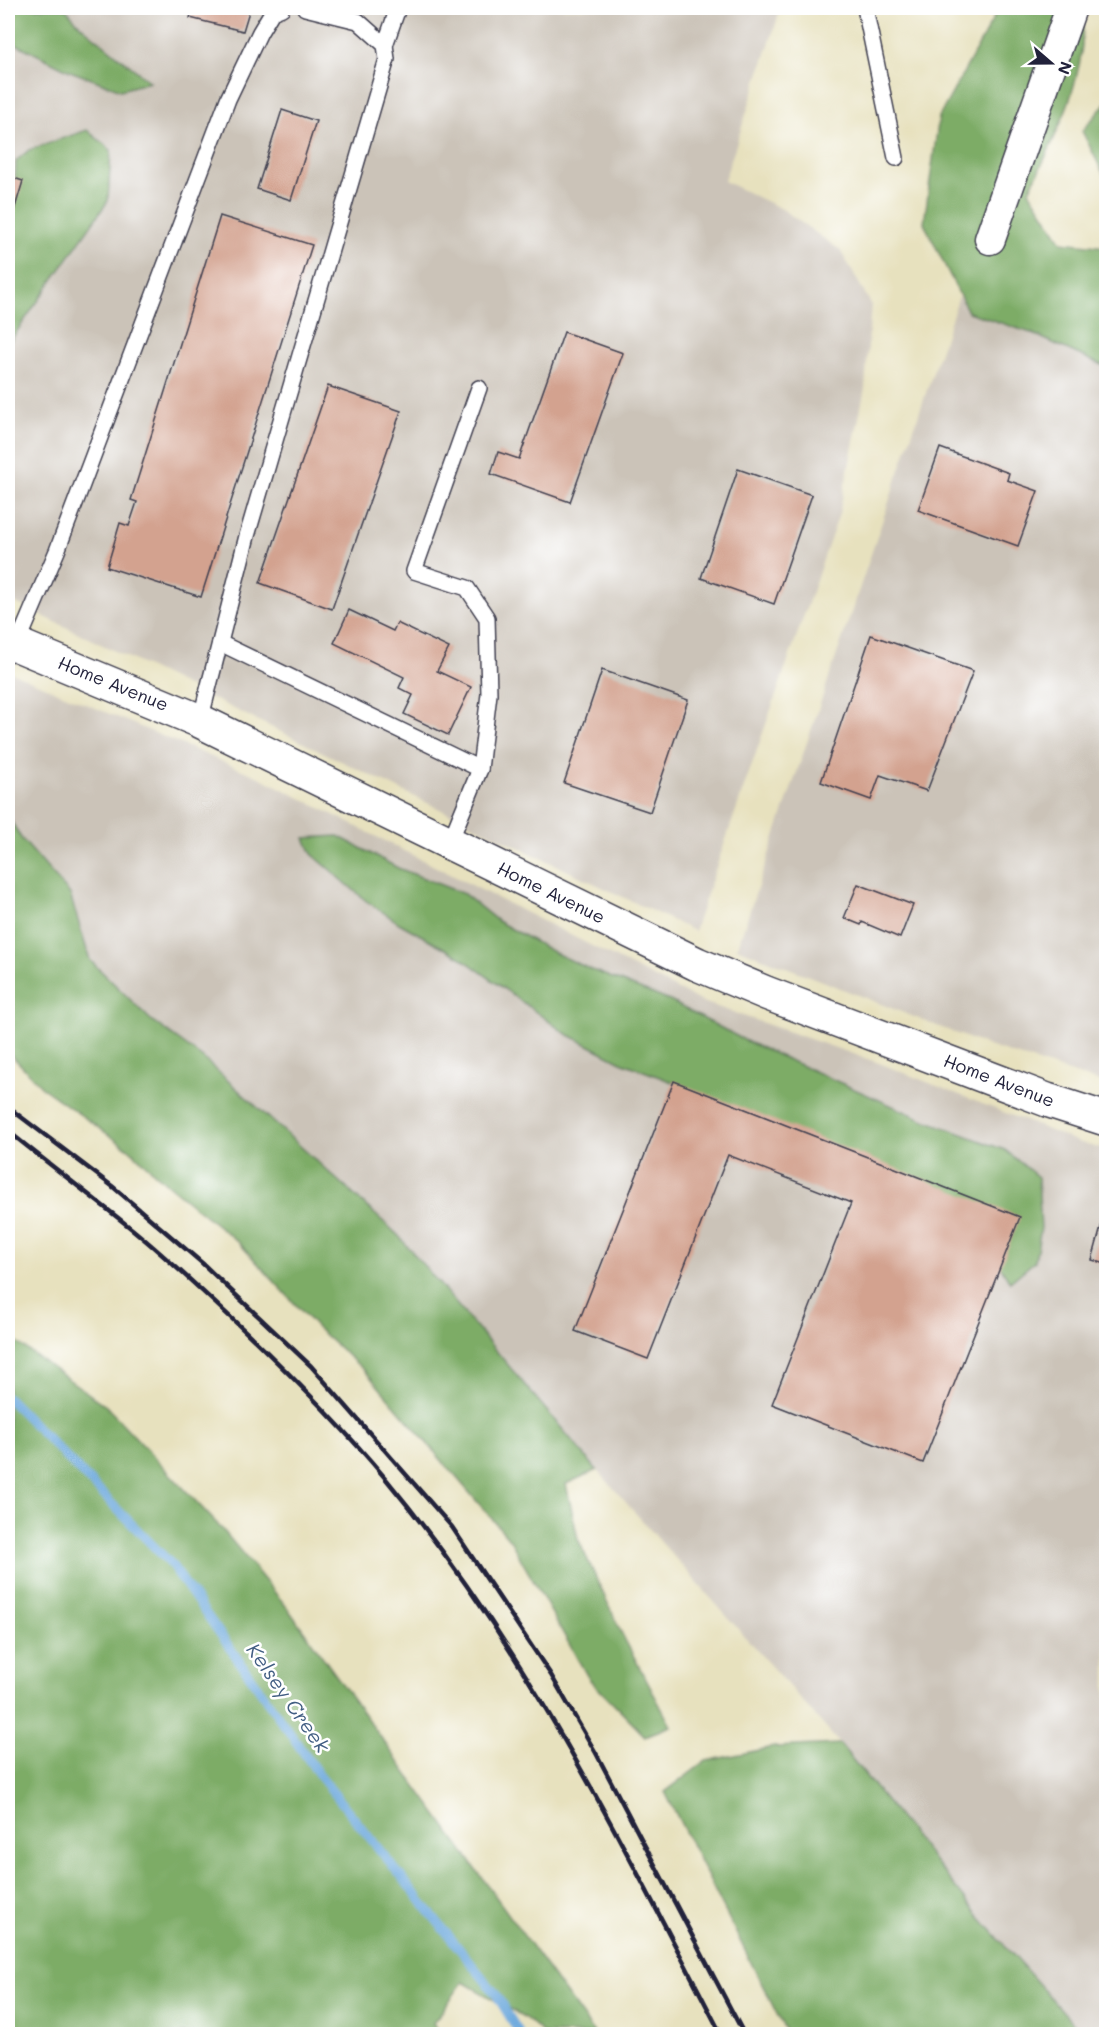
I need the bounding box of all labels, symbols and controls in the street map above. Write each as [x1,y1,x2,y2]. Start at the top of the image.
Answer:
north arrow [1021,33,1081,93]
text: N [1054,59,1078,78]
street label: Home Avenue [55,650,172,716]
street label: Home Avenue [494,856,609,929]
street label: Home Avenue [940,1048,1058,1112]
water label: Kelsey Creek [241,1637,336,1758]

